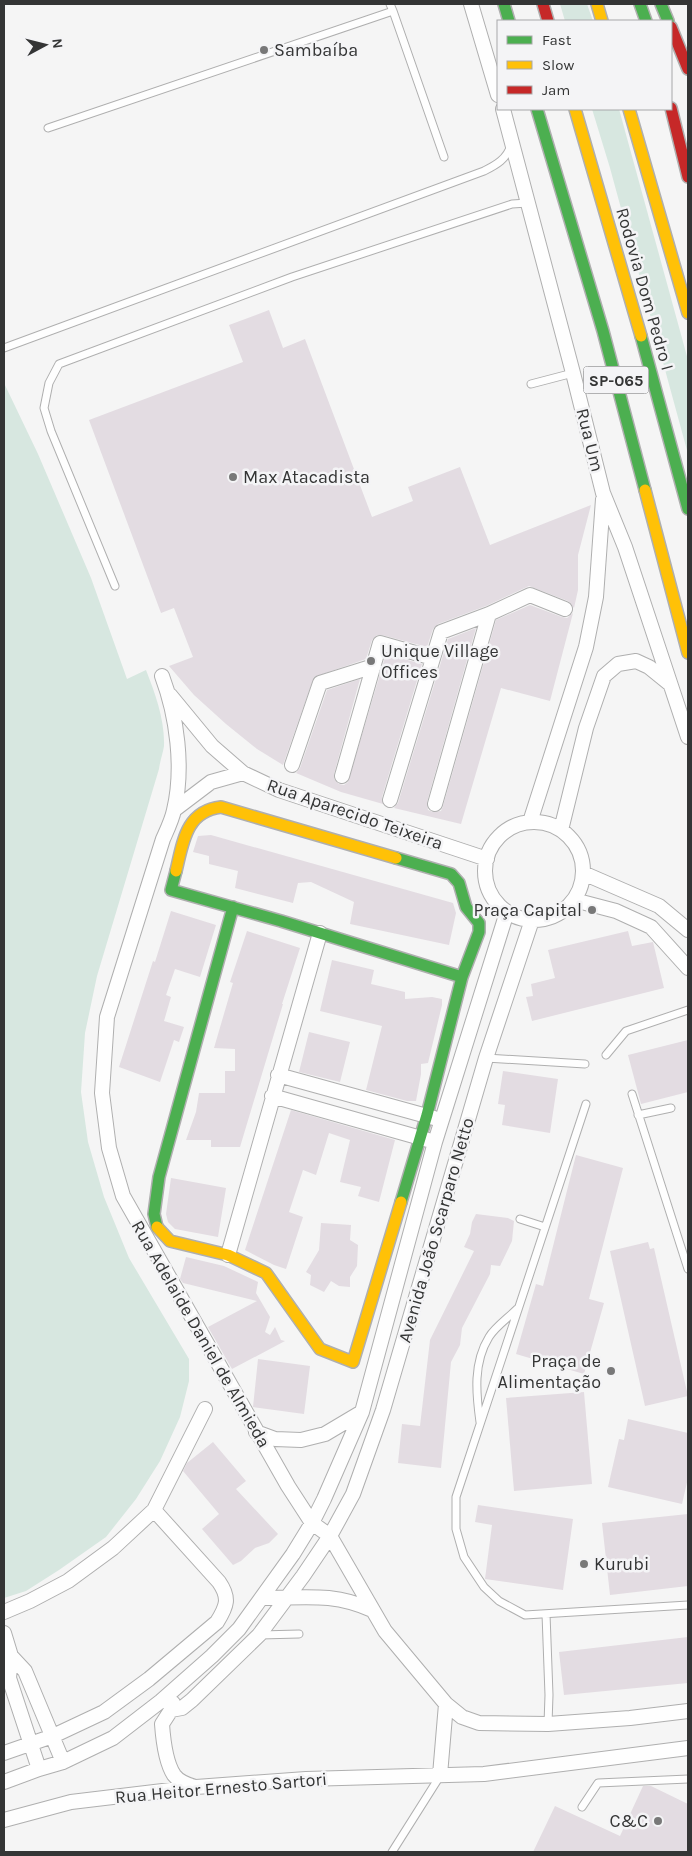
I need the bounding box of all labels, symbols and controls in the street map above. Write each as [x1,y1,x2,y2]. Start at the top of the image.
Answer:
north arrow [20,20,70,70]
legend [497,20,672,110]
text: Fast [542,31,572,49]
text: N [48,37,66,49]
place label: Sambaíba [274,39,358,61]
marker: Sambaíba [258,44,270,56]
text: Slow [542,56,574,74]
text: Jam [542,81,570,99]
street label: Rodovia Dom Pedro I [611,205,679,373]
road number: SP-065 [584,366,648,394]
street label: Rua Um [572,406,608,474]
place label: Max Atacadista [243,466,370,488]
marker: Max Atacadista [227,471,239,483]
place label: Unique Village Offices [381,640,499,683]
marker: Unique Village Offices [365,655,377,667]
street label: Rua Aparecido Teixeira [264,774,446,854]
place label: Praça Capital [474,899,582,921]
marker: Praça Capital [586,904,598,916]
street label: Avenida João Scarparo Netto [393,1115,479,1345]
street label: Rua Adelaide Daniel de Almieda [127,1216,275,1452]
place label: Praça de Alimentação [498,1350,601,1393]
marker: Praça de Alimentação [605,1365,617,1377]
place label: Kurubi [594,1553,649,1575]
marker: Kurubi [578,1558,590,1570]
street label: Rua Heitor Ernesto Sartori [114,1768,328,1808]
place label: C&C [609,1810,648,1832]
marker: C&C [652,1815,664,1827]

